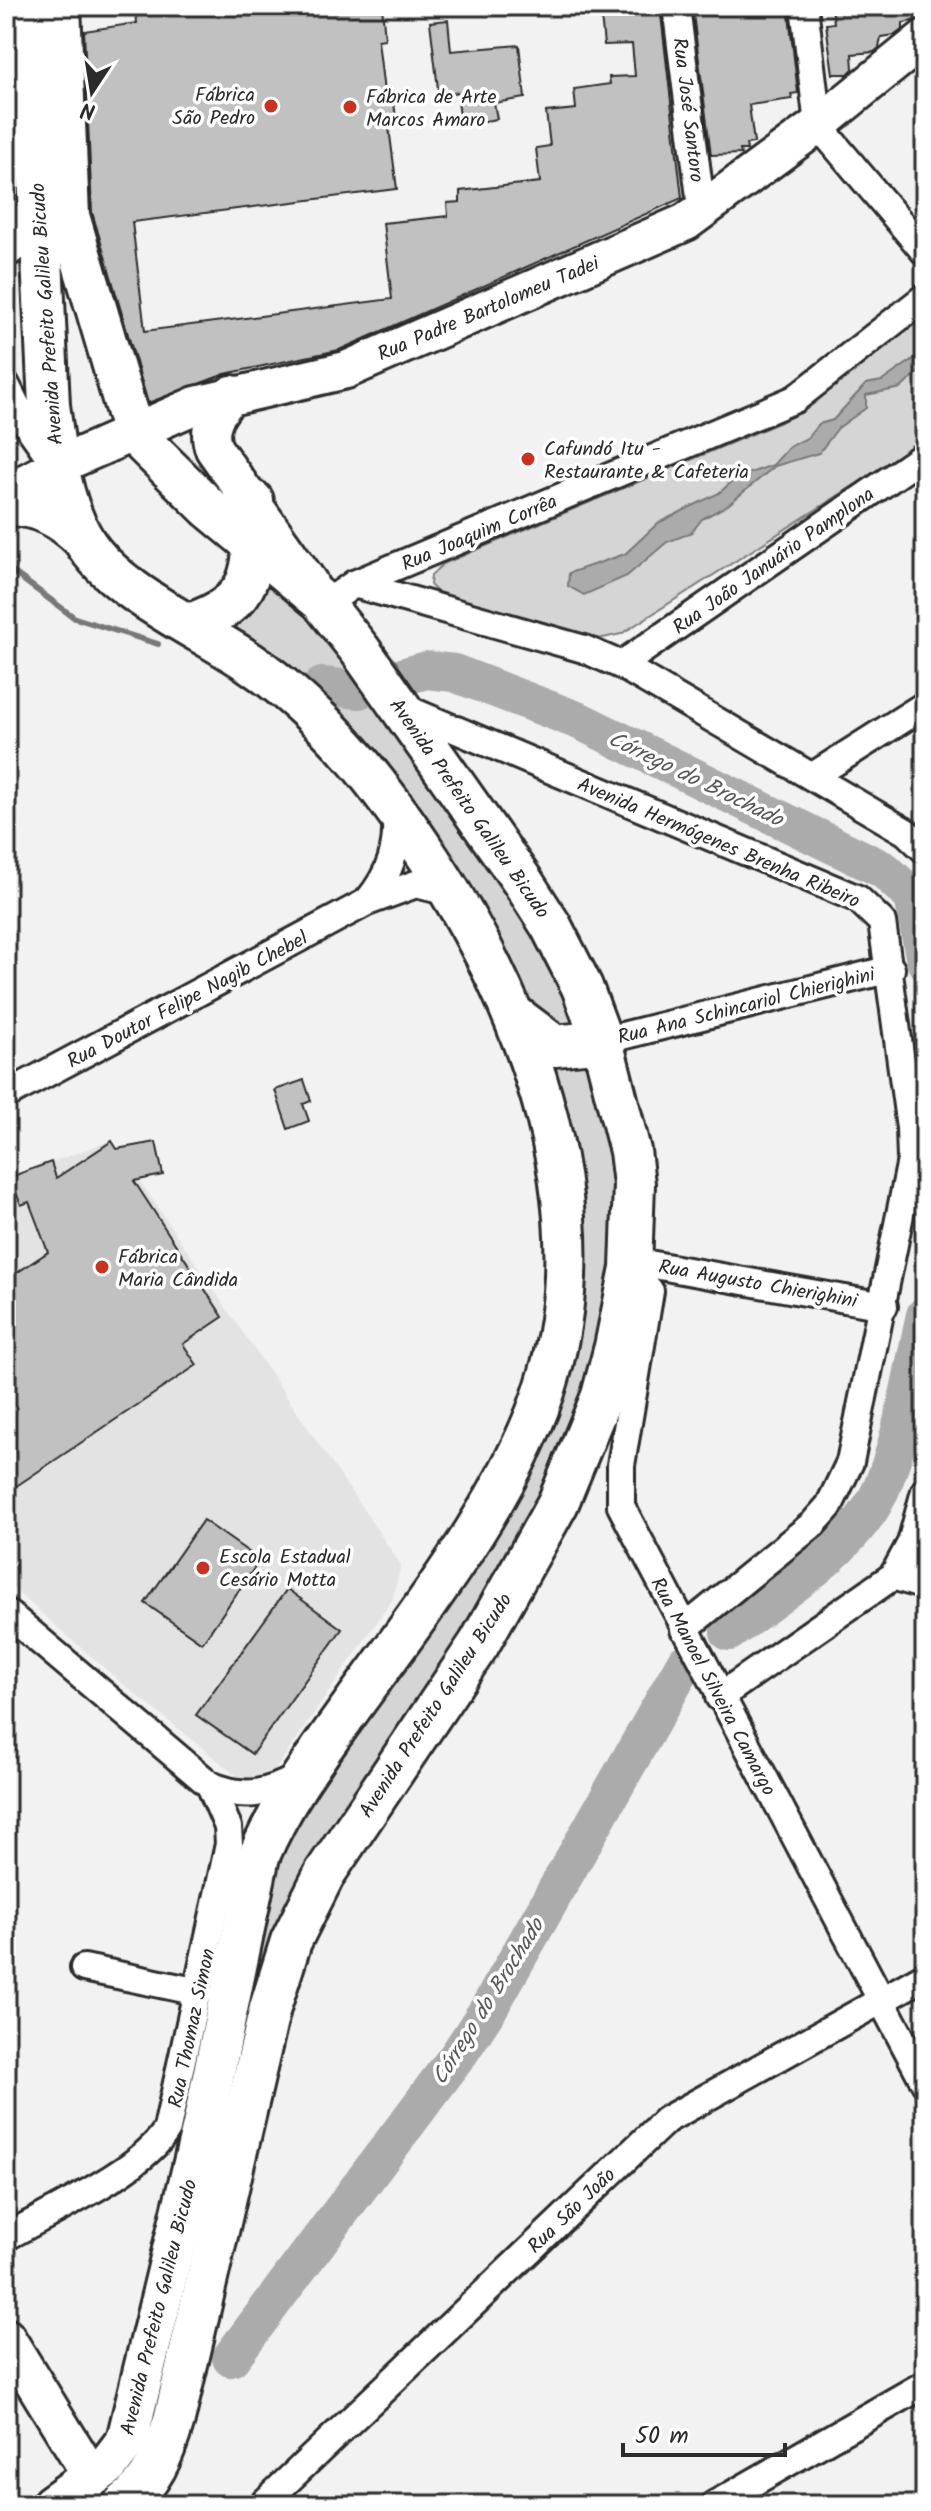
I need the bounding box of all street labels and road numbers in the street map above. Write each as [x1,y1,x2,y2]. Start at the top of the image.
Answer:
street label: Rua José Santoro [662,36,712,184]
street label: Avenida Prefeito Galileu Bicudo [23,182,73,446]
street label: Rua Padre Bartolomeu Tadei [373,248,606,371]
street label: Rua João Januário Pamplona [667,480,882,644]
street label: Rua Joaquim Corrêa [397,487,563,581]
street label: Avenida Prefeito Galileu Bicudo [380,692,557,926]
street label: Avenida Hermógenes Brenha Ribeiro [572,770,865,918]
street label: Rua Doutor Felipe Nagib Chebel [62,923,314,1078]
street label: Rua Ana Schincariol Chierighini [614,959,880,1054]
street label: Rua Augusto Chierighini [656,1252,861,1318]
street label: Rua Manoel Silveira Camargo [641,1572,784,1802]
street label: Avenida Prefeito Galileu Bicudo [352,1587,522,1825]
street label: Rua Thomaz Simon [160,1946,225,2111]
street label: Rua São João [521,2161,624,2262]
street label: Avenida Prefeito Galileu Bicudo [113,2176,207,2439]

